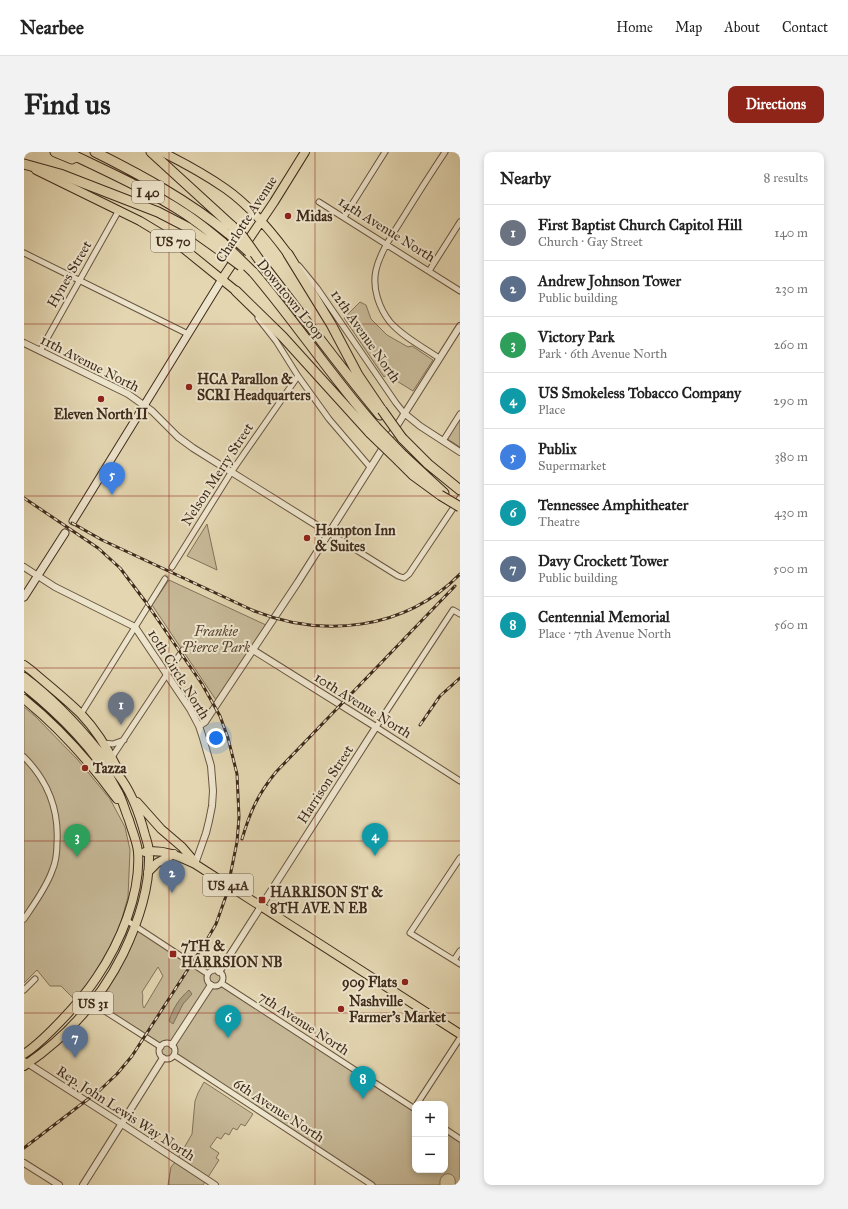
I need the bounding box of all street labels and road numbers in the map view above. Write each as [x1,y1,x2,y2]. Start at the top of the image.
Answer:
street label: Charlotte Avenue [212,173,281,266]
road number: I 40 [132,181,164,203]
street label: 14th Avenue North [335,193,438,266]
road number: US 70 [151,230,195,252]
street label: Hynes Street [43,238,95,311]
street label: Downtown Loop [253,256,328,343]
street label: 12th Avenue North [327,286,404,386]
street label: 11th Avenue North [38,331,142,396]
street label: Nelson Merry Street [178,420,257,529]
street label: 10th Circle North [144,626,213,723]
street label: 10th Avenue North [311,669,415,742]
street label: Harrison Street [294,742,357,827]
road number: US 41A [203,874,253,896]
street label: 7th Avenue North [255,988,353,1059]
road number: US 31 [73,992,113,1014]
street label: Rep. John Lewis Way North [53,1062,198,1165]
street label: 6th Avenue North [230,1075,327,1146]

